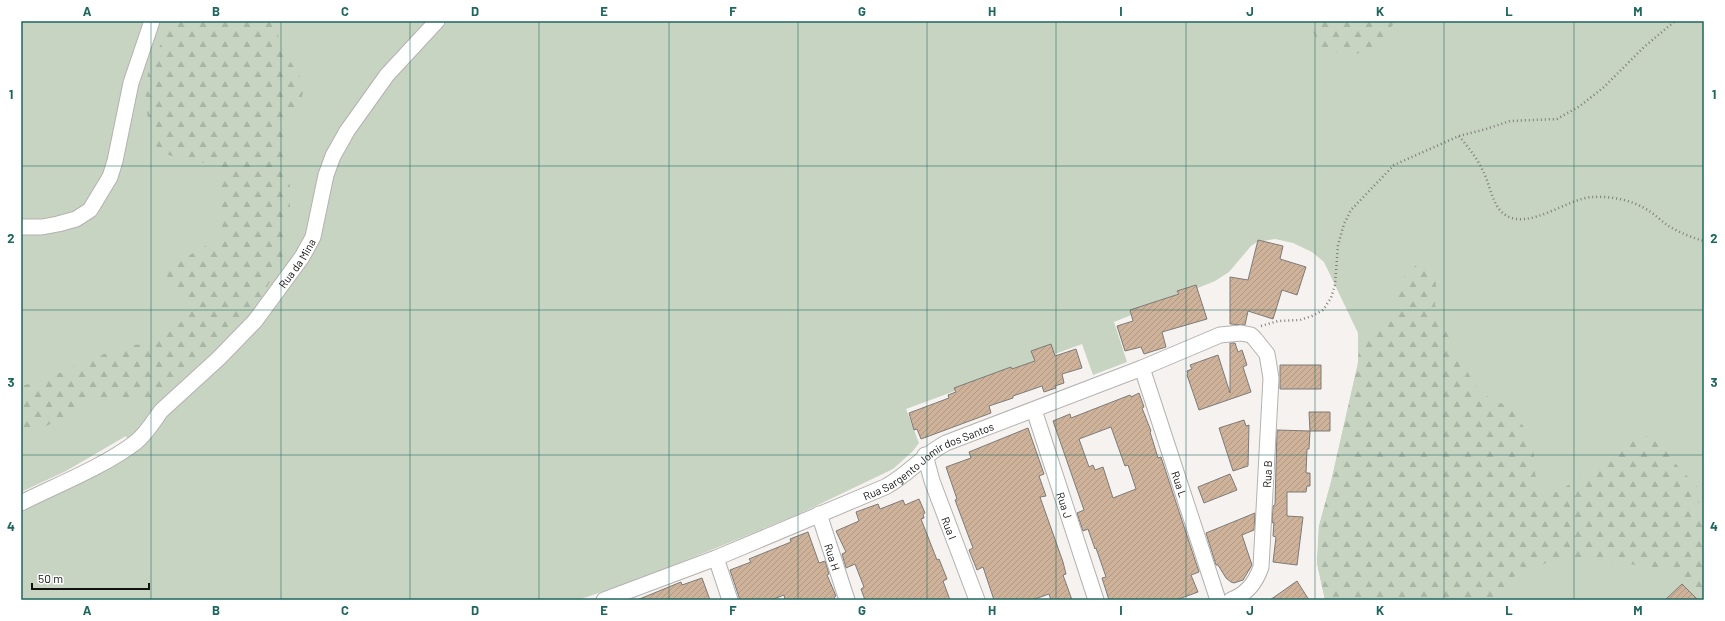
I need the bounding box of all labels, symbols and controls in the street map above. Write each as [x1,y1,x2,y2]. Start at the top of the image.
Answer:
text: A [83,3,92,19]
text: B [212,3,220,19]
text: C [341,3,349,19]
text: D [471,3,479,19]
text: E [600,3,608,19]
text: F [729,3,737,19]
text: G [858,3,866,19]
text: H [988,3,996,19]
text: I [1119,3,1123,19]
text: J [1246,3,1254,19]
text: K [1376,3,1384,19]
text: L [1505,3,1513,19]
text: M [1633,3,1643,19]
text: 1 [9,86,13,102]
text: 1 [1712,86,1716,102]
text: 2 [7,230,15,246]
text: 2 [1710,230,1718,246]
street label: Rua da Mina [275,236,317,290]
text: 3 [7,374,15,390]
text: 3 [1710,374,1718,390]
street label: Rua Sargento Jomir dos Santos [861,419,995,502]
street label: Rua B [1260,460,1274,488]
street label: Rua L [1170,469,1190,499]
street label: Rua J [1055,490,1075,520]
street label: Rua I [940,515,960,541]
text: 4 [7,518,15,534]
text: 4 [1710,518,1718,534]
street label: Rua H [822,542,843,572]
scale bar [32,565,149,591]
text: 50 m [38,571,63,585]
text: A [83,602,92,618]
text: B [212,602,220,618]
text: C [341,602,349,618]
text: D [471,602,479,618]
text: E [600,602,608,618]
text: F [729,602,737,618]
text: G [858,602,866,618]
text: H [988,602,996,618]
text: I [1119,602,1123,618]
text: J [1246,602,1254,618]
text: K [1376,602,1384,618]
text: L [1505,602,1513,618]
text: M [1633,602,1643,618]

